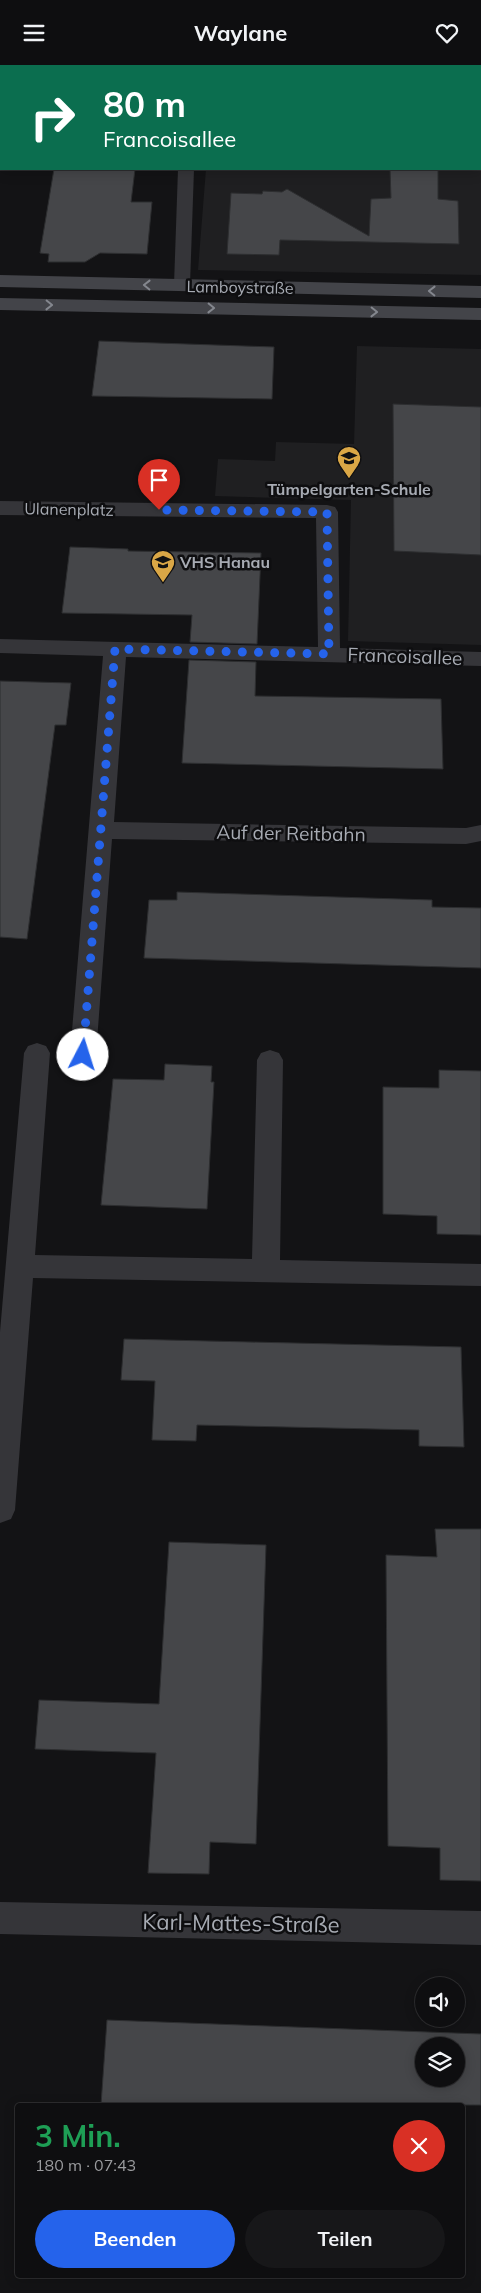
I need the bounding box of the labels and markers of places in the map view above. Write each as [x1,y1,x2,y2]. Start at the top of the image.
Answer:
school or university icon: Tümpelgarten-Schule [336,445,362,479]
pin [138,459,180,510]
place label: Tümpelgarten-Schule [267,479,431,499]
school or university icon: VHS Hanau [150,549,176,583]
place label: VHS Hanau [179,552,270,572]

